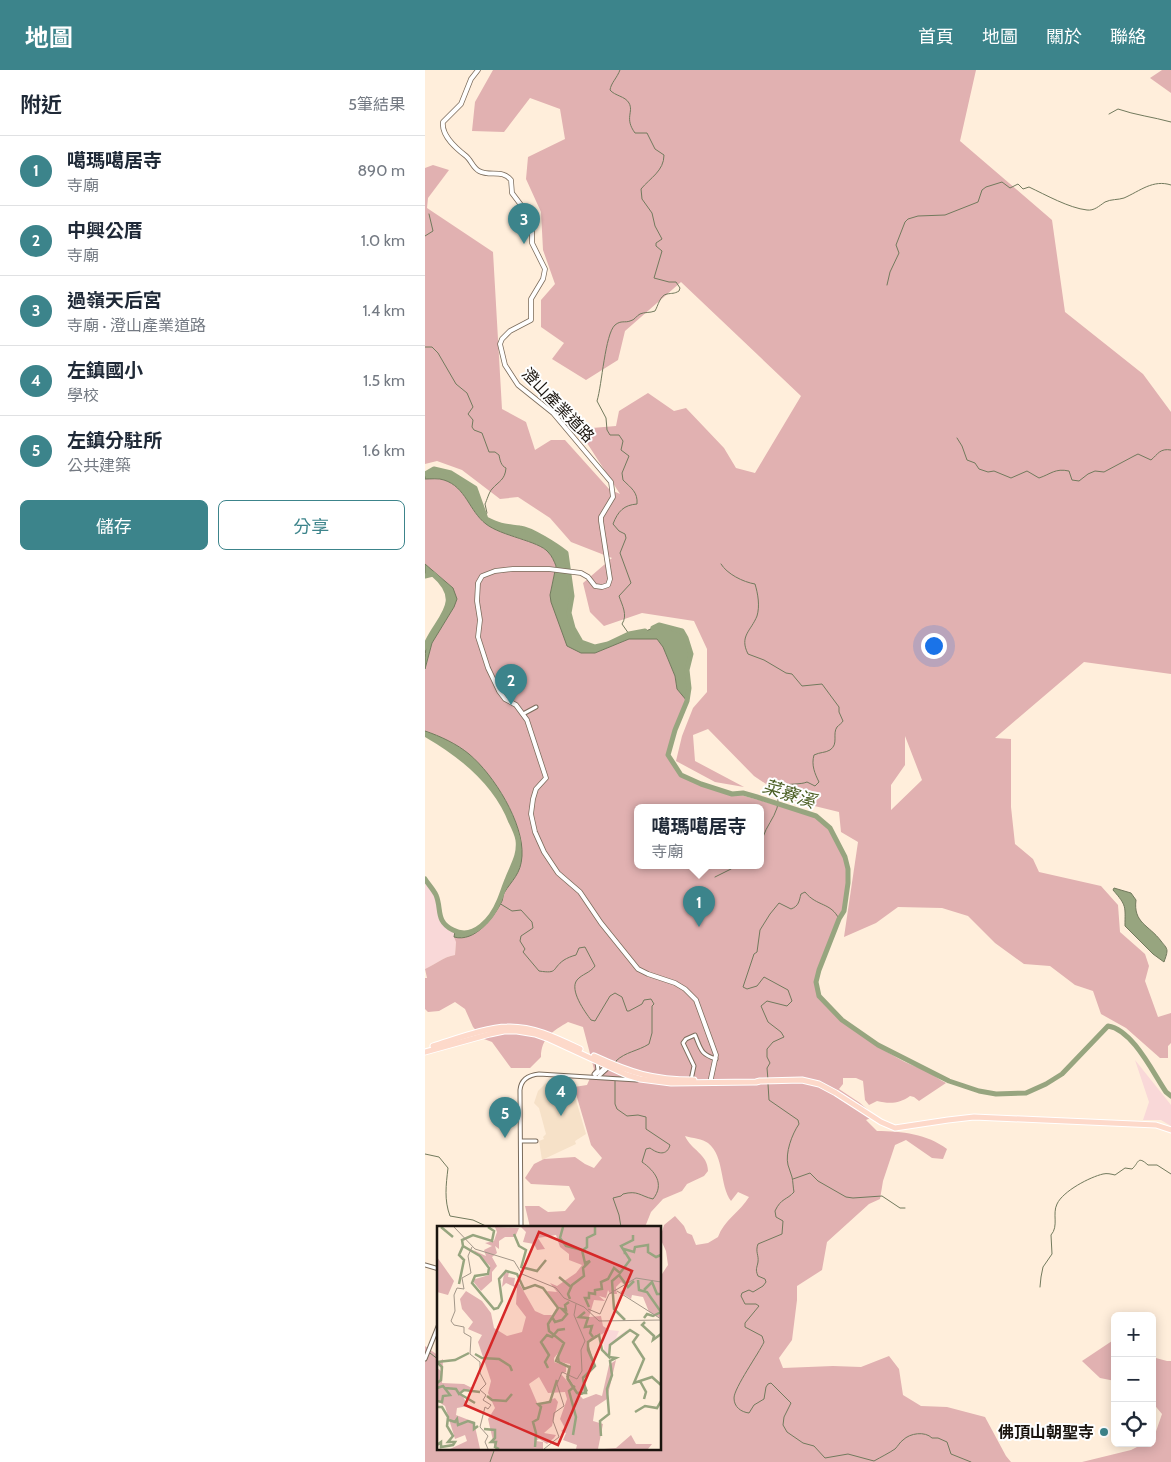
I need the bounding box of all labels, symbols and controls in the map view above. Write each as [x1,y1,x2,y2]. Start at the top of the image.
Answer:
text: 地圖 [25,23,73,52]
text: 首頁 [918,26,954,48]
text: 地圖 [982,26,1018,48]
text: 關於 [1046,26,1082,48]
text: 聯絡 [1110,26,1146,48]
text: 附近 [20,92,62,117]
text: 5筆結果 [348,95,405,114]
text: 噶瑪噶居寺 [67,149,162,172]
text: 1 [33,161,39,180]
text: 890 m [357,161,405,180]
text: 寺廟 [67,176,99,195]
pin: 3 [508,203,540,244]
text: 中興公厝 [67,219,143,242]
text: 2 [32,231,40,250]
text: 1.0 km [361,231,405,250]
text: 寺廟 [67,246,99,265]
text: 過嶺天后宮 [67,289,162,312]
text: 3 [32,301,40,320]
text: 1.4 km [362,301,405,320]
text: 寺廟 · 澄山產業道路 [67,316,206,335]
text: 左鎮國小 [67,359,143,382]
street label: 澄山產業道路 [518,364,598,446]
text: 4 [31,371,41,390]
text: 1.5 km [363,371,405,390]
text: 學校 [67,386,99,405]
text: 左鎮分駐所 [67,429,162,452]
text: 5 [32,441,40,460]
text: 1.6 km [363,441,405,460]
text: 公共建築 [67,456,131,475]
button: 儲存 [20,500,208,550]
button: 分享 [218,500,405,550]
your location [921,633,947,659]
pin: 2 [495,664,527,705]
water label: 菜竂溪 [760,775,821,814]
popup [634,804,764,869]
text: 噶瑪噶居寺 [651,815,747,838]
text: 寺廟 [651,842,684,861]
pin: 1 [683,886,715,927]
pin: 4 [545,1075,577,1116]
pin: 5 [489,1097,521,1138]
inset map [437,1226,661,1450]
map controls [1111,1312,1156,1447]
button: + [1111,1312,1156,1357]
button: − [1111,1357,1156,1402]
button: locate [1111,1402,1156,1447]
place label: 佛頂山朝聖寺 [998,1423,1094,1442]
marker: 佛頂山朝聖寺 [1098,1426,1110,1438]

